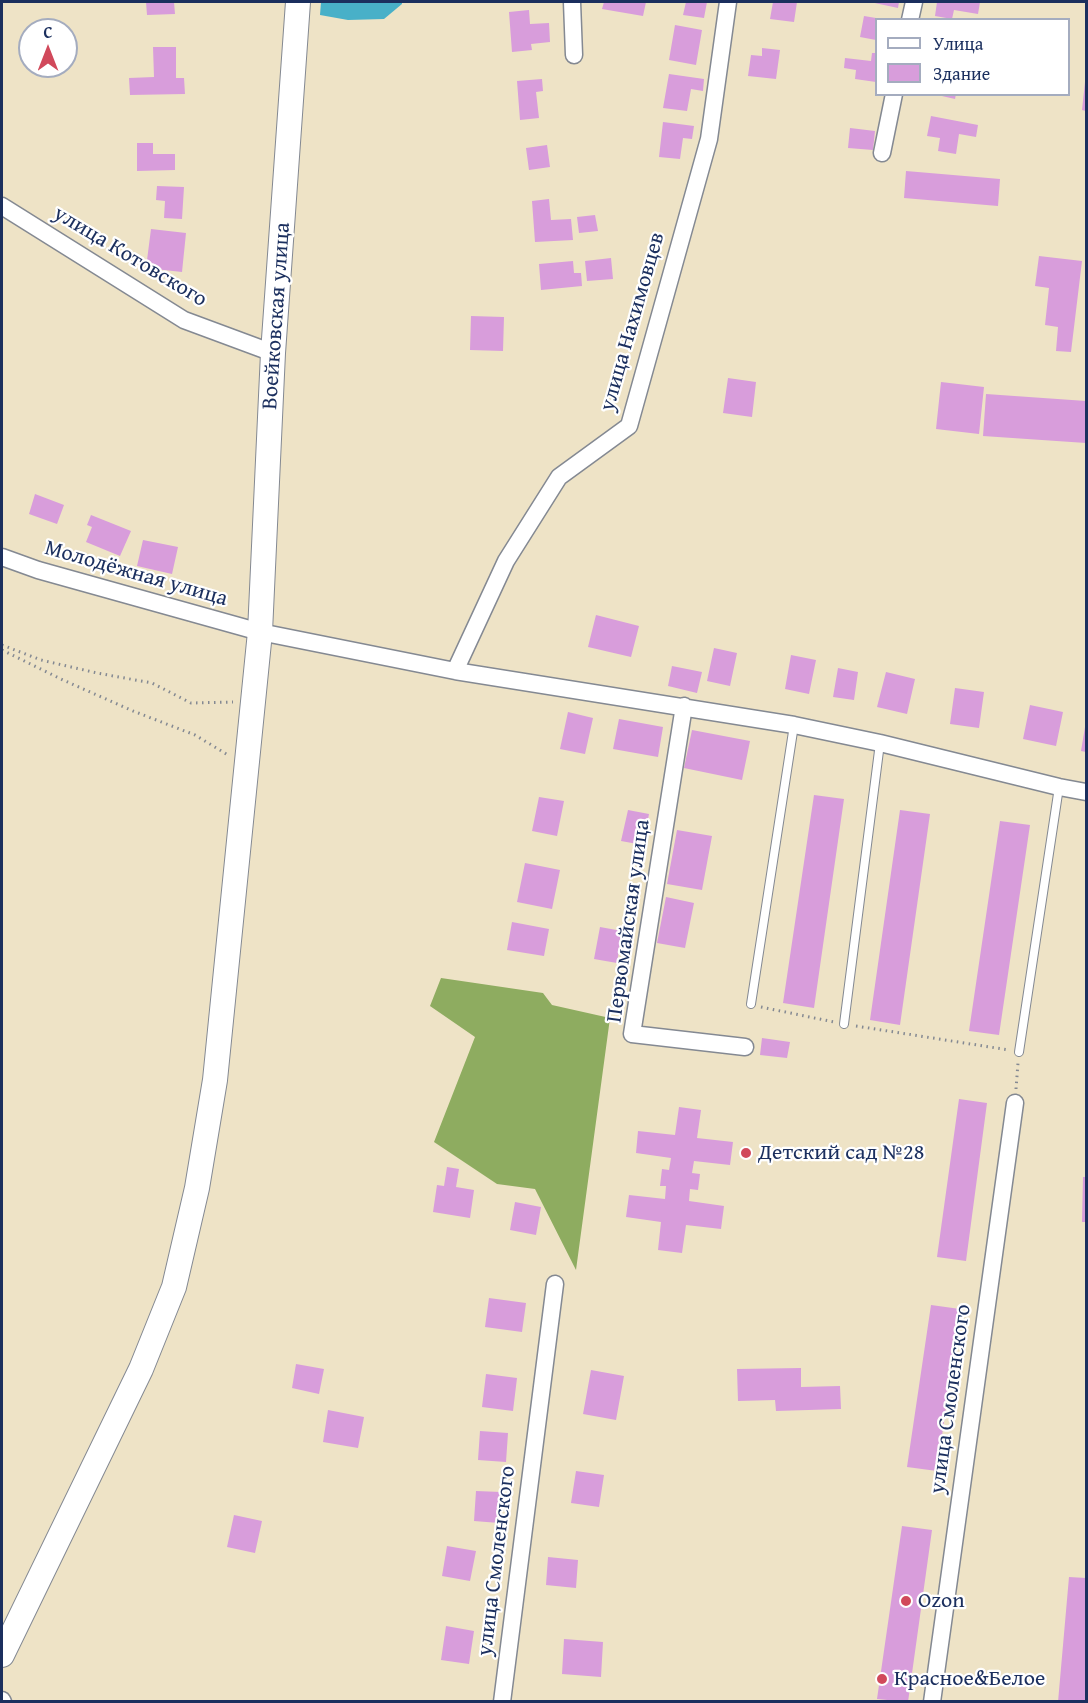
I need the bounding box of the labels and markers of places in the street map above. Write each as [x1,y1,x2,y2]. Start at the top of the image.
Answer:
place label: Детский сад №28 [758,1140,924,1166]
marker: Детский сад №28 [739,1146,753,1160]
place label: Ozon [918,1588,965,1614]
marker: Ozon [899,1594,913,1608]
place label: Красное&Белое [894,1666,1045,1692]
marker: Красное&Белое [875,1672,889,1686]

